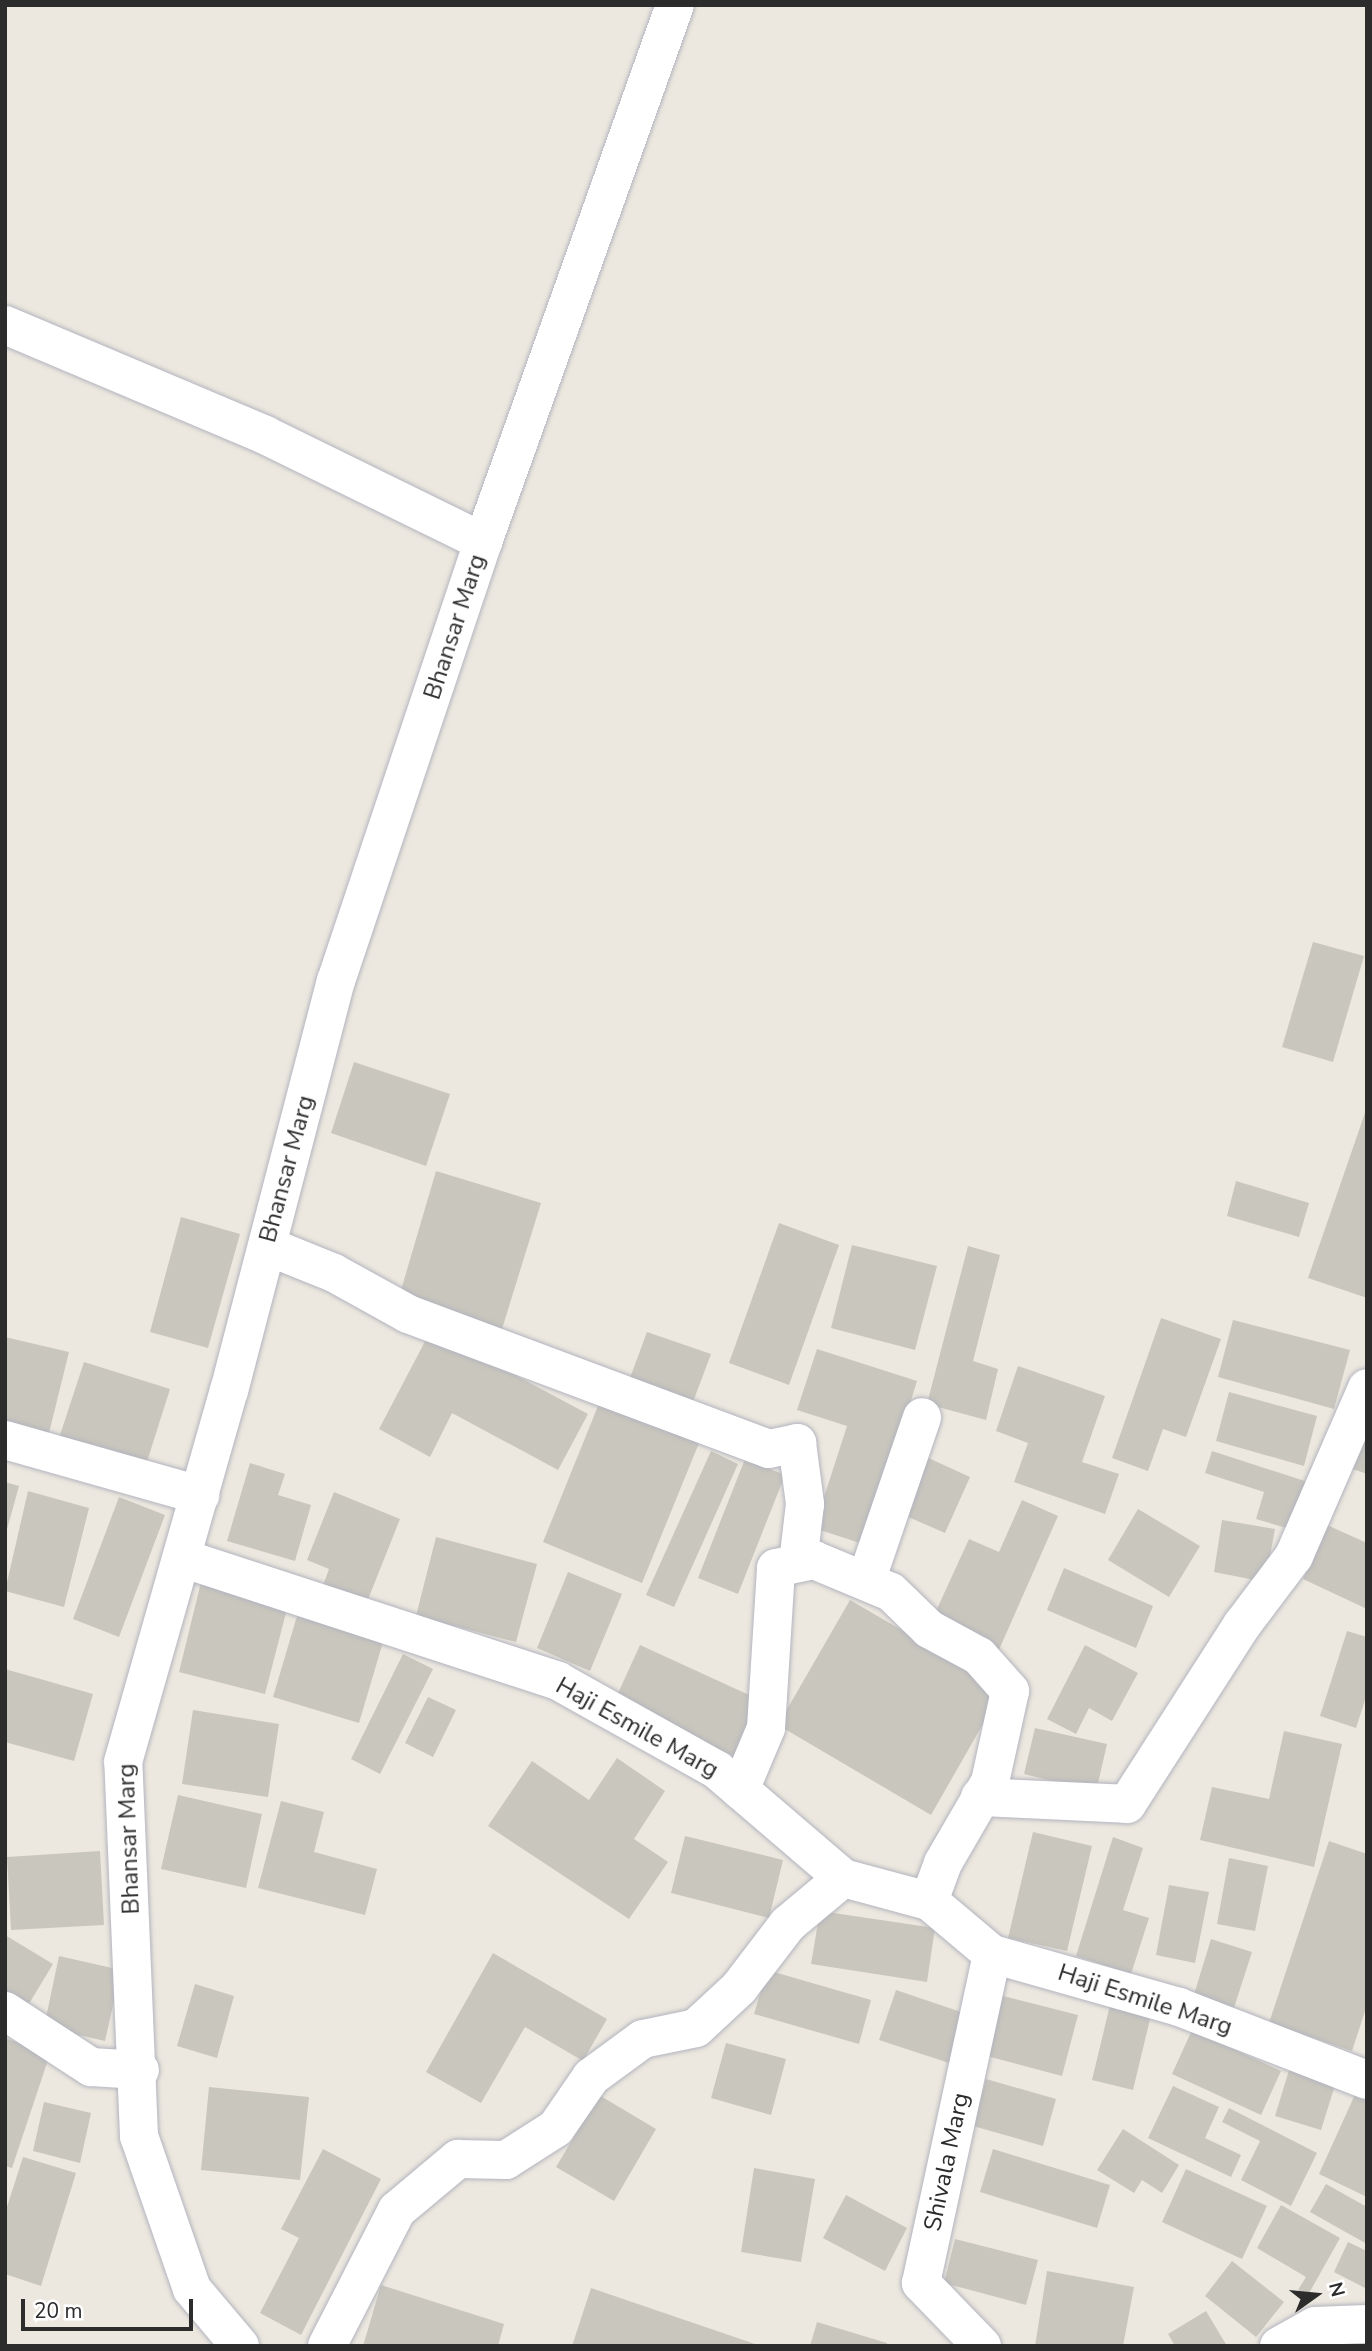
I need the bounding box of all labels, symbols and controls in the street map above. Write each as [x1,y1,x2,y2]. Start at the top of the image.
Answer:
street label: Bhansar Marg [418,551,492,703]
street label: Bhansar Marg [254,1092,320,1246]
street label: Haji Esmile Marg [551,1671,723,1785]
street label: Bhansar Marg [112,1763,146,1915]
street label: Haji Esmile Marg [1054,1958,1236,2042]
street label: Shivala Marg [918,2090,976,2234]
north arrow [1281,2260,1351,2330]
text: N [1322,2279,1351,2300]
scale bar [24,2284,196,2328]
text: 20 m [34,2297,83,2325]

